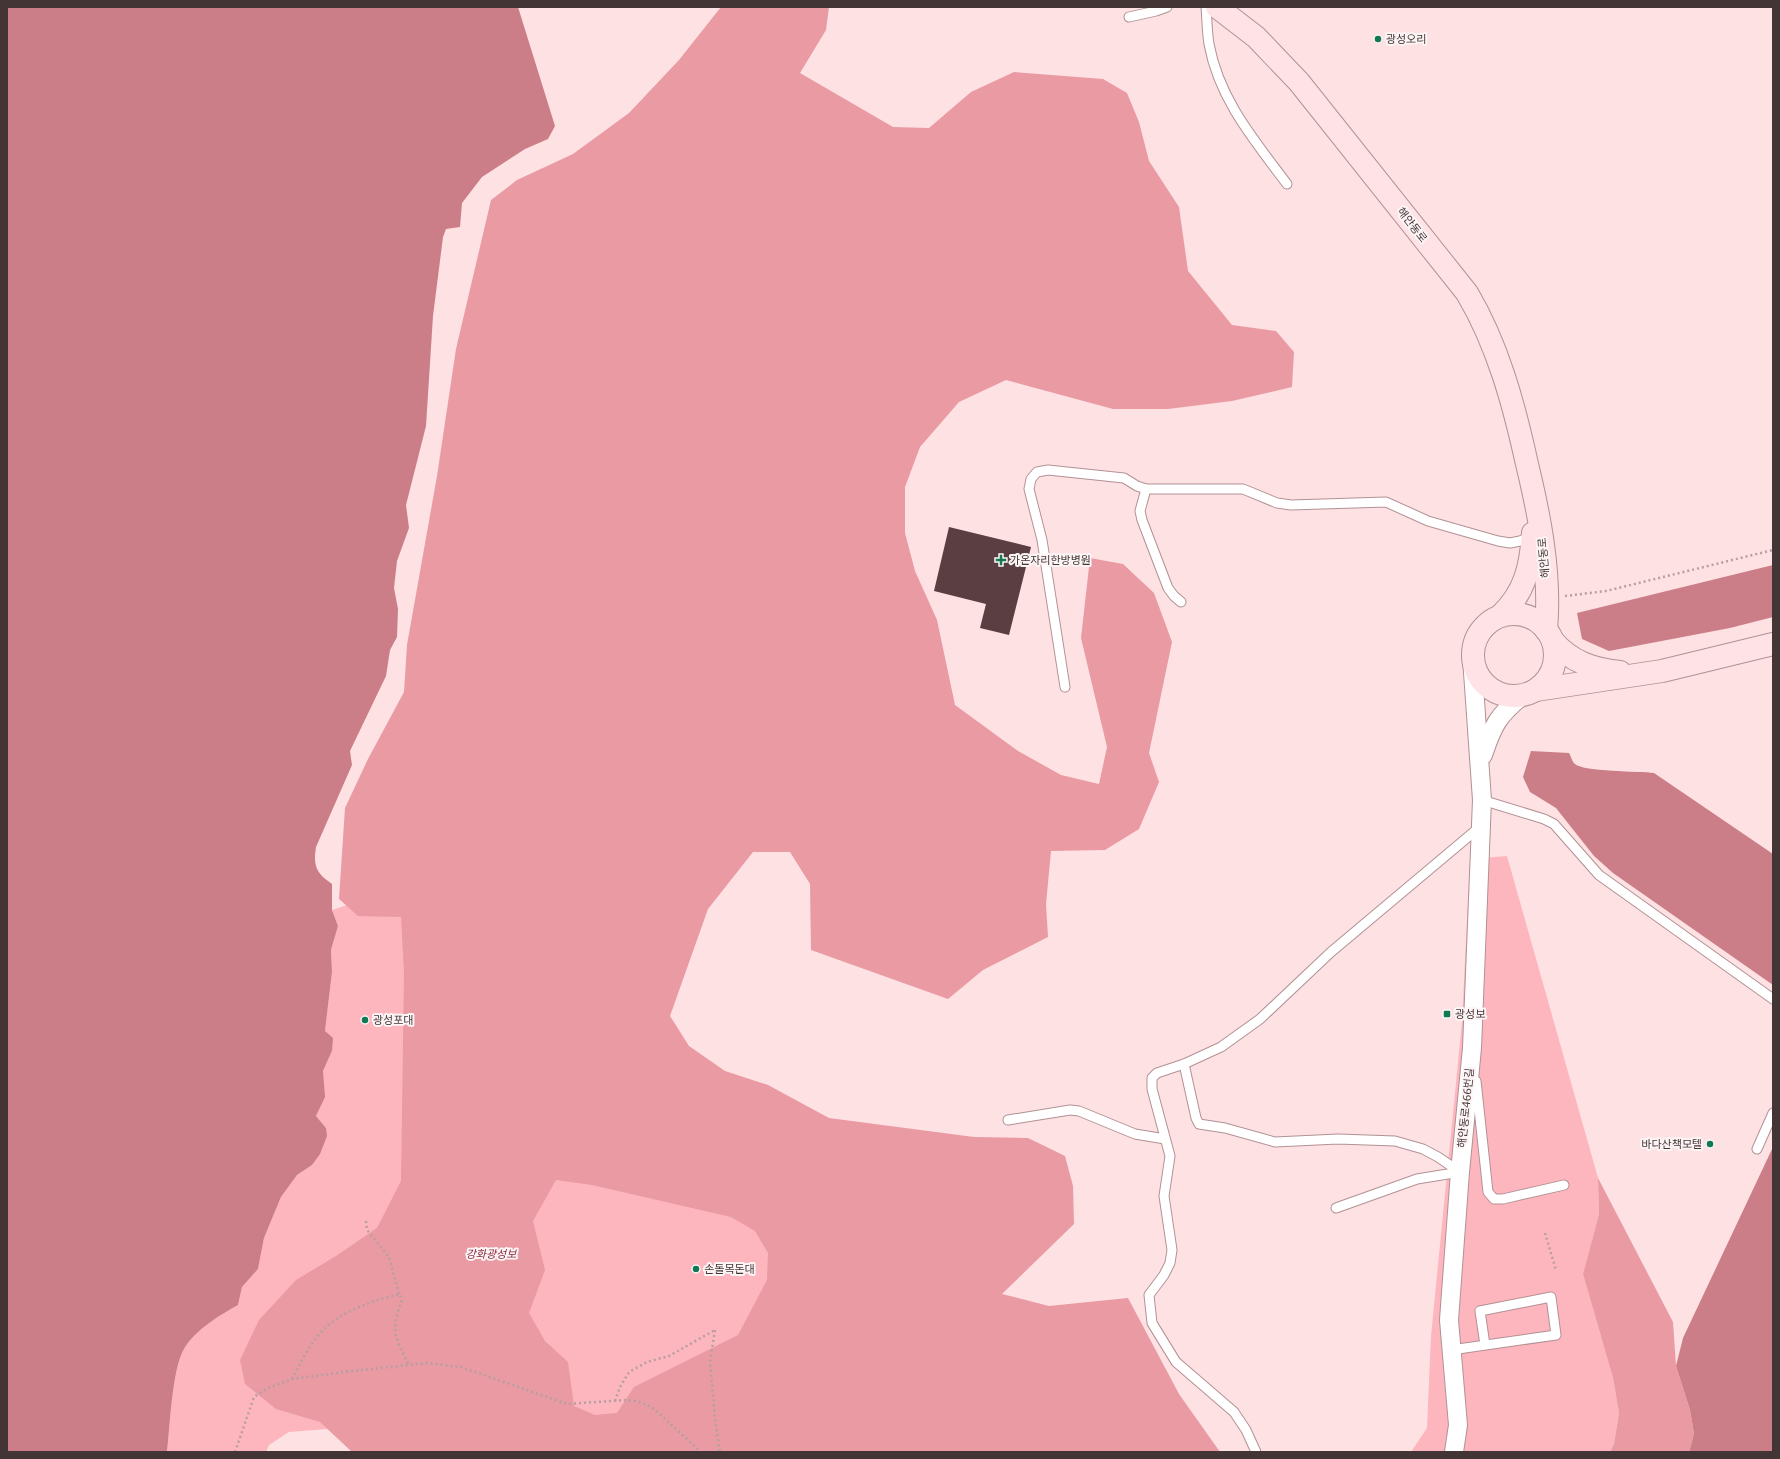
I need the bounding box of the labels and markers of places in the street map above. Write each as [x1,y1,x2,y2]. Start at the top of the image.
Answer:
place label: 광성오리 [1386,33,1426,46]
marker: 광성오리 [1373,34,1383,44]
marker: 가온자리한방병원 [995,554,1007,566]
place label: 가온자리한방병원 [1010,554,1091,567]
place label: 광성보 [1455,1008,1485,1021]
marker: 광성보 [1442,1009,1452,1019]
place label: 광성포대 [373,1014,413,1027]
marker: 광성포대 [360,1015,370,1025]
place label: 바다산책모텔 [1641,1138,1702,1151]
marker: 바다산책모텔 [1705,1139,1715,1149]
place label: 손돌목돈대 [704,1263,755,1276]
marker: 손돌목돈대 [691,1264,701,1274]

